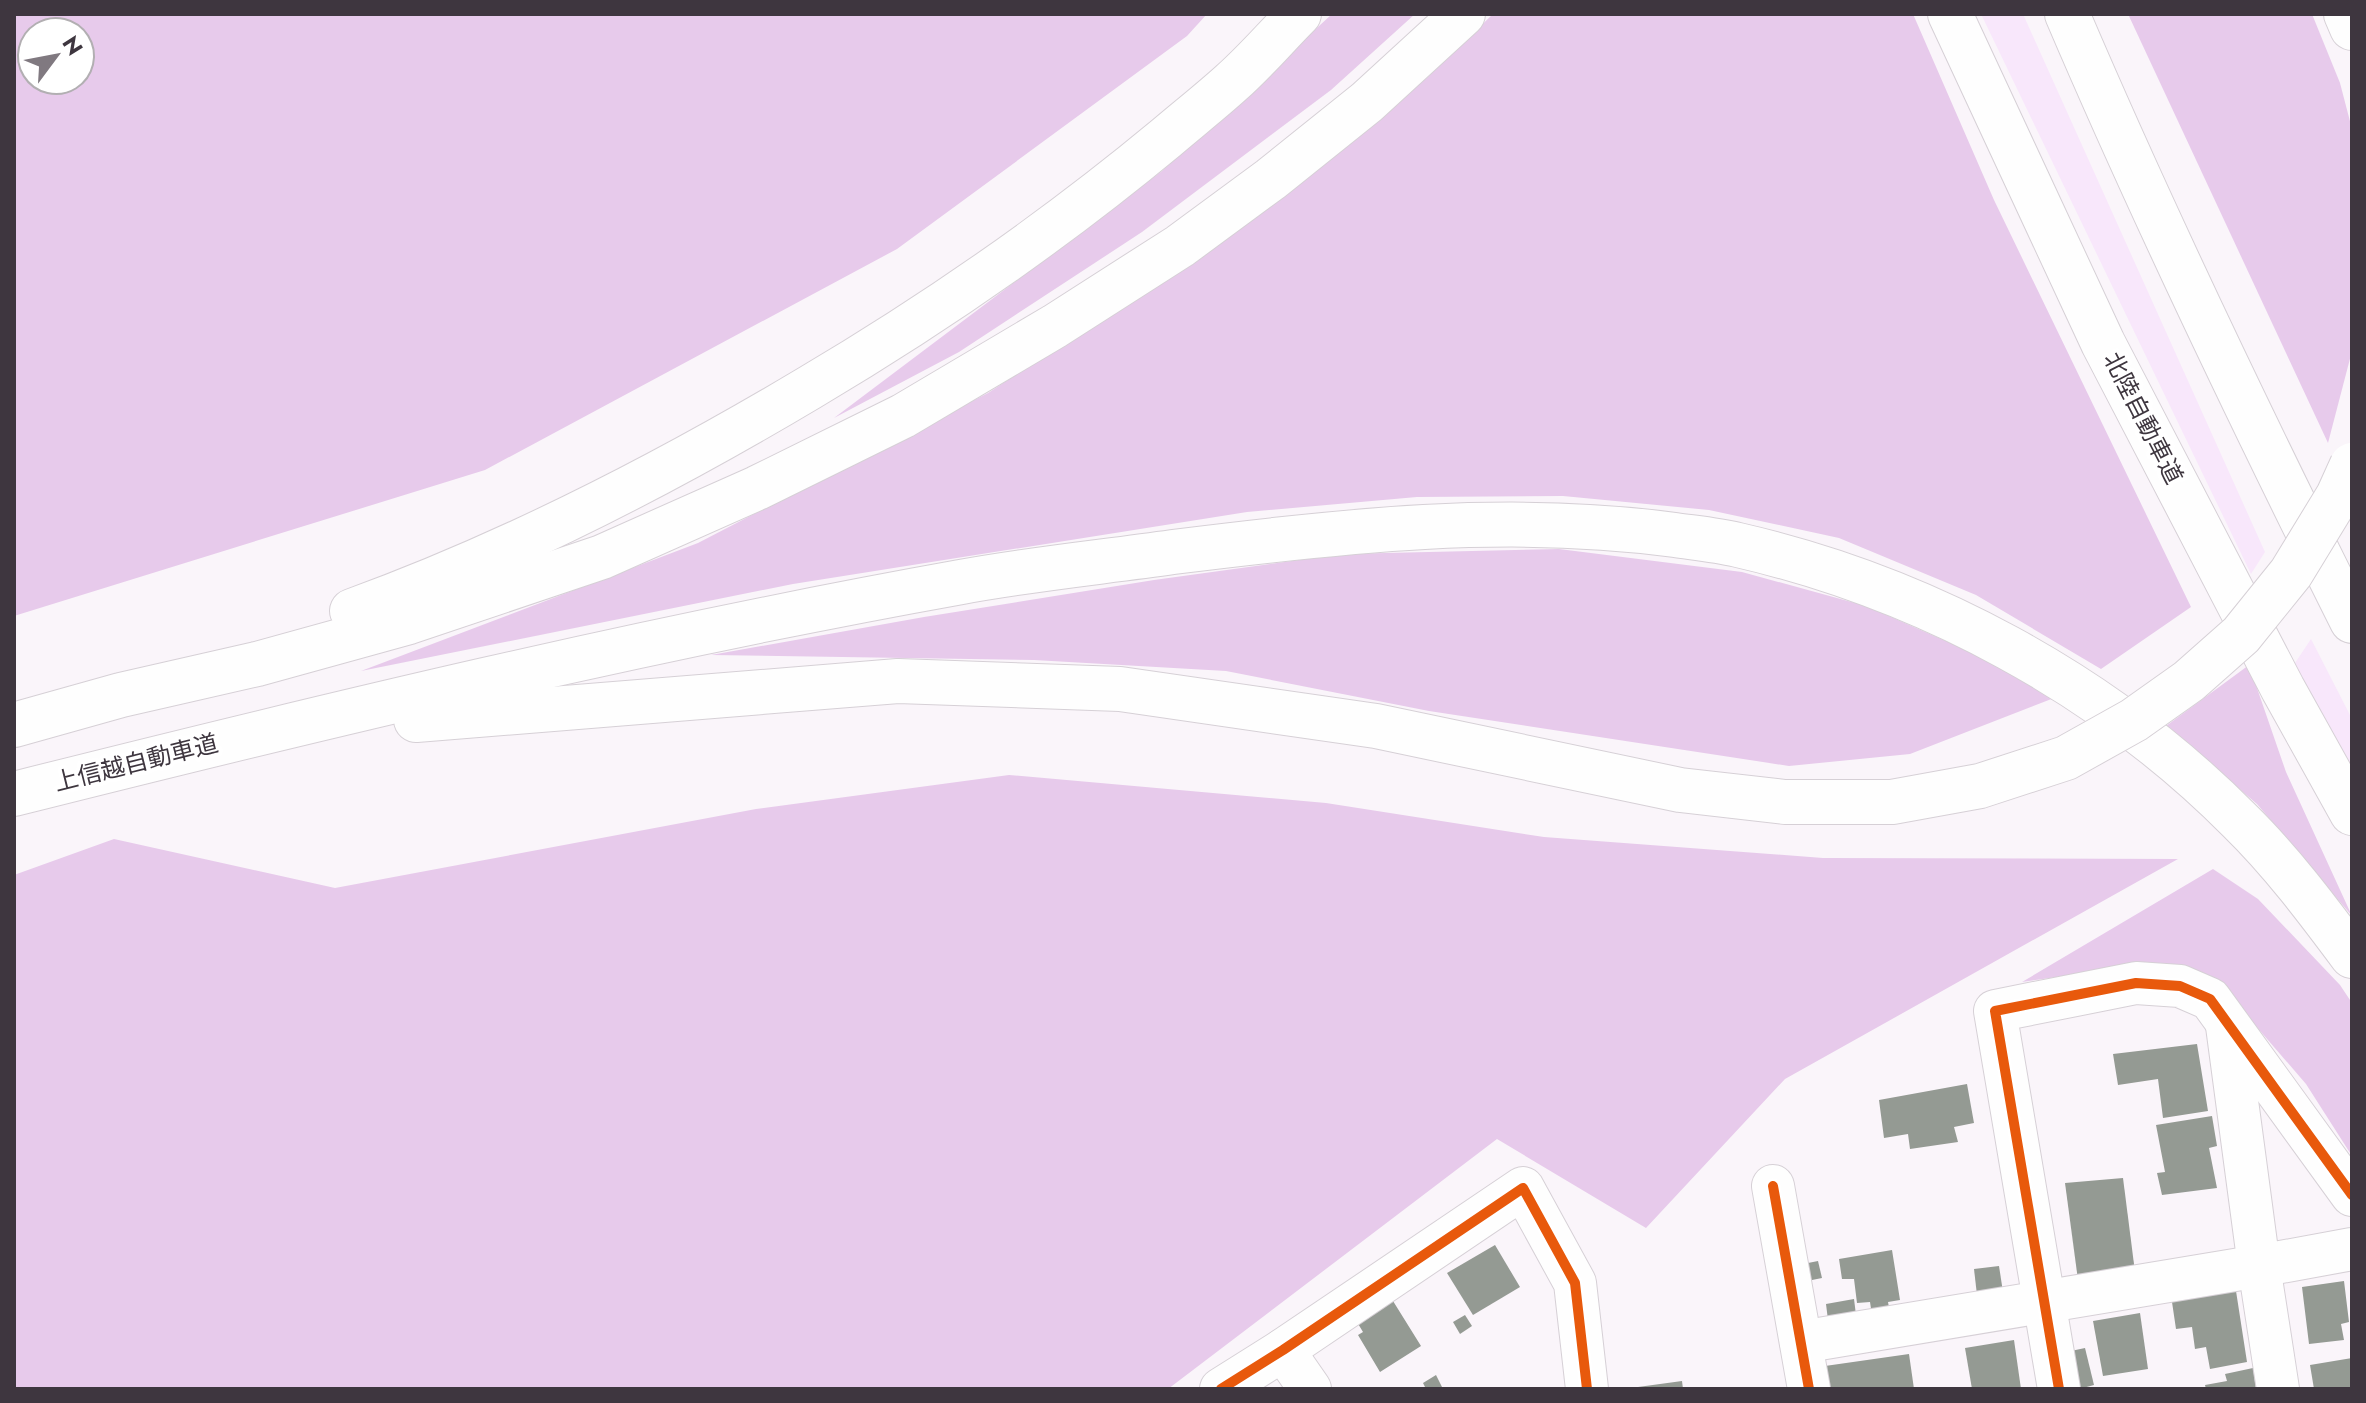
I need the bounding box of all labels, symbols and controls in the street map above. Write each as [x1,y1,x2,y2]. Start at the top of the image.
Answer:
north arrow [16,16,96,96]
text: N [55,30,91,61]
street label: 北陸自動車道 [2095,346,2192,490]
street label: 上信越自動車道 [50,725,222,800]

